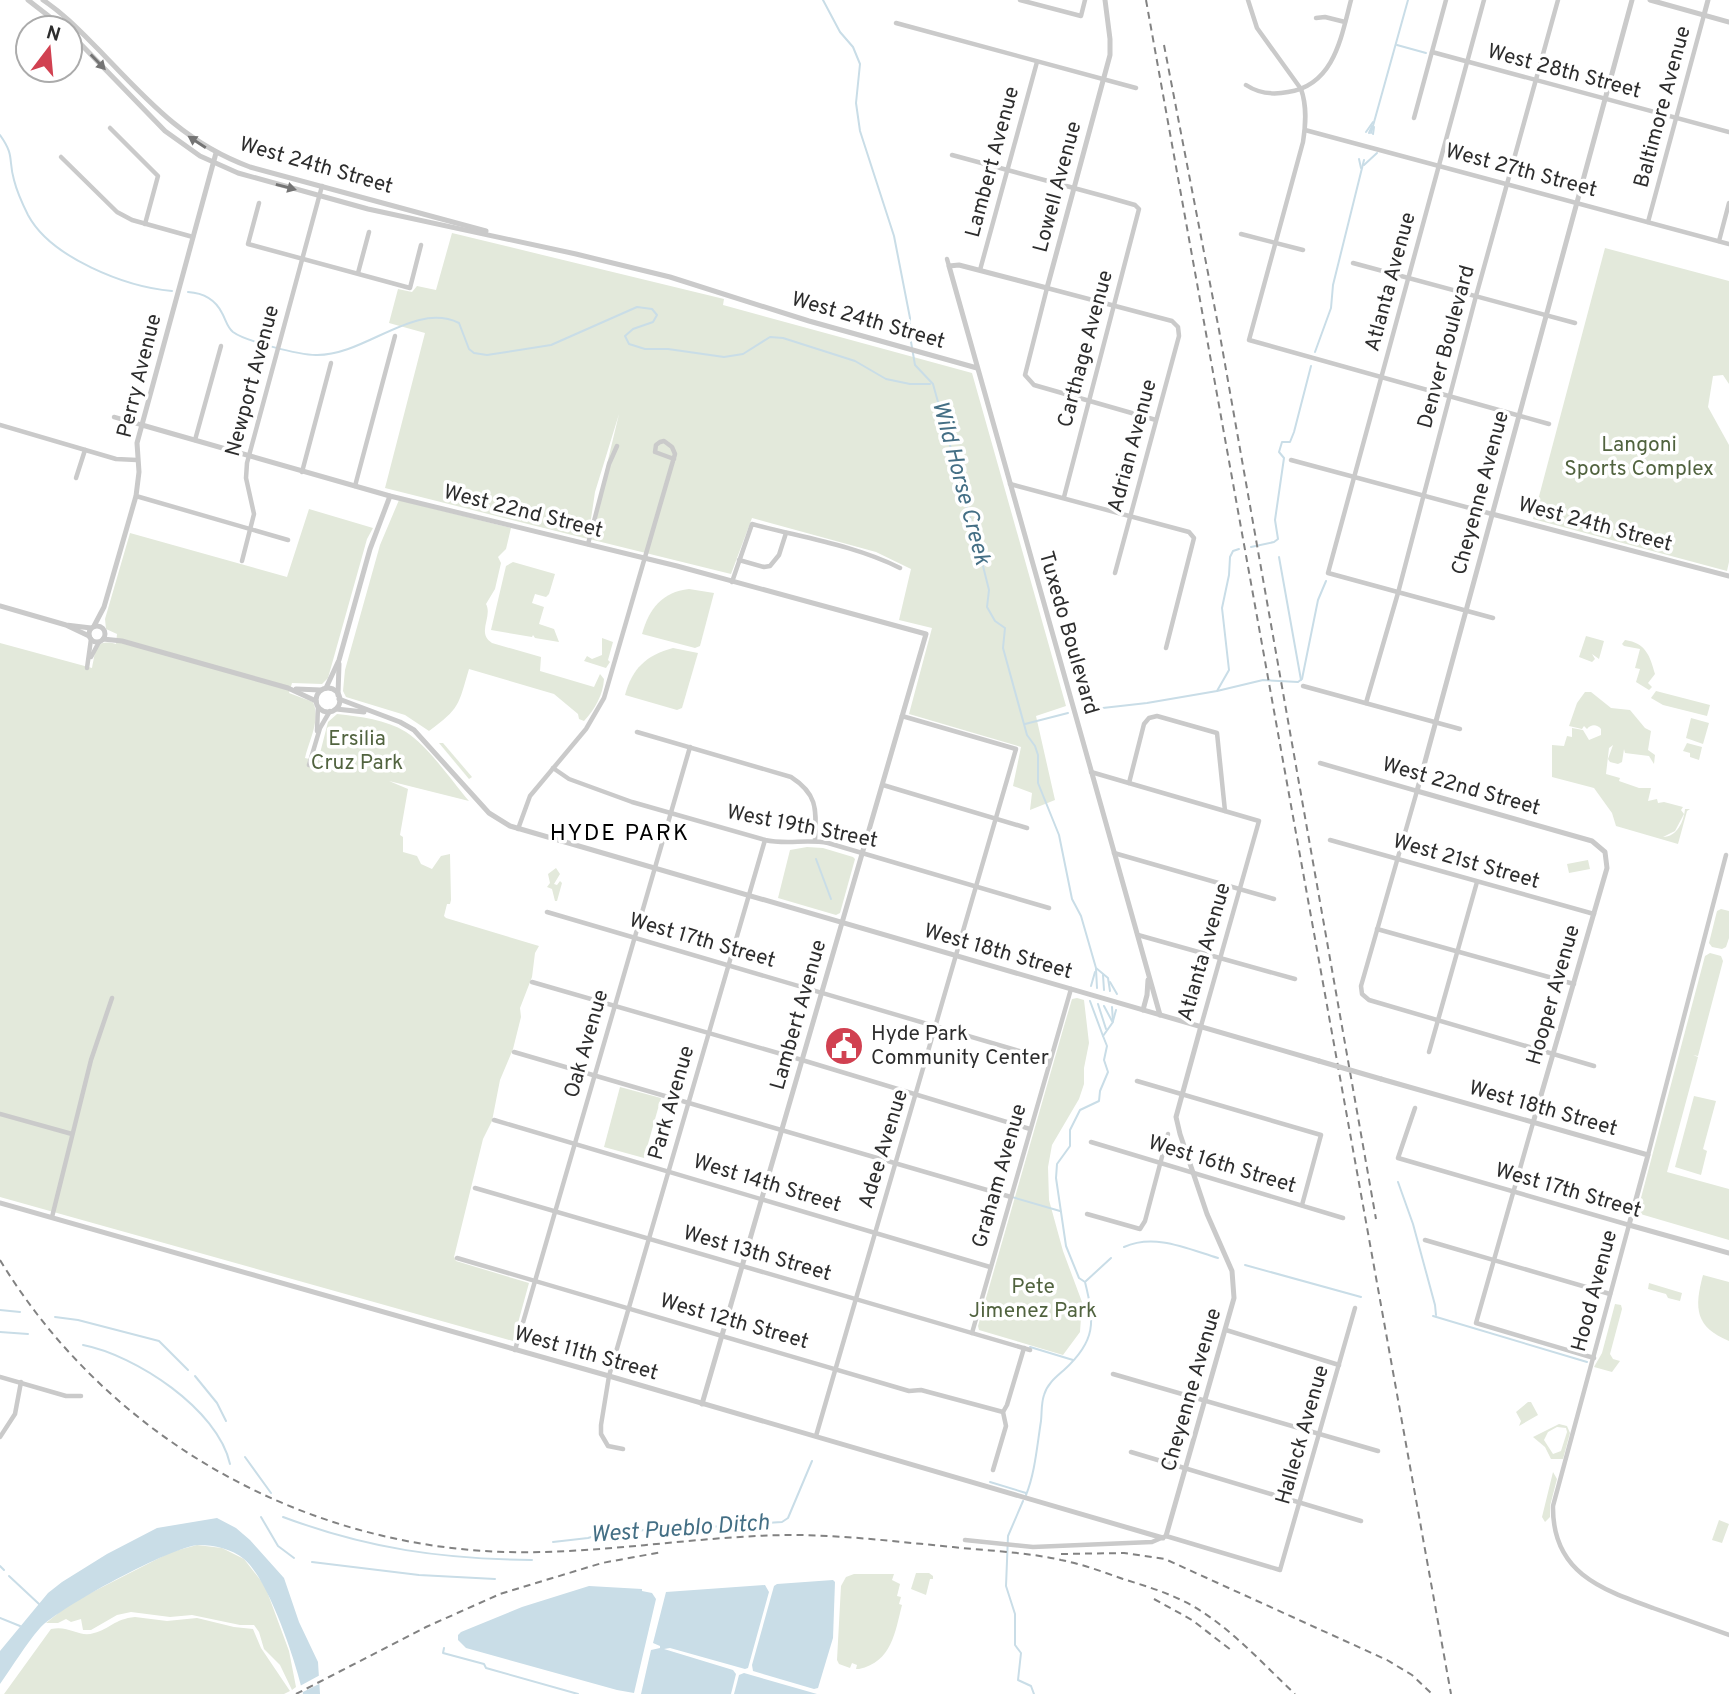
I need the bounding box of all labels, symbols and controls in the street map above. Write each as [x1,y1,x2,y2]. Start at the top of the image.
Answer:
north arrow [14,14,84,84]
text: N [43,21,63,48]
street label: Baltimore Avenue [1628,23,1698,191]
street label: West 28th Street [1484,38,1644,106]
one-way arrow [90,53,106,70]
street label: Lambert Avenue [960,84,1026,240]
street label: Lowell Avenue [1028,118,1088,256]
street label: West 24th Street [236,131,396,201]
one-way arrow [187,135,207,148]
street label: West 27th Street [1442,138,1600,204]
one-way arrow [275,182,297,193]
street label: Atlanta Avenue [1359,209,1423,355]
street label: Denver Boulevard [1412,263,1482,431]
street label: Carthage Avenue [1052,267,1120,431]
street label: West 24th Street [788,286,948,356]
street label: Newport Avenue [220,302,286,460]
street label: Perry Avenue [112,311,168,441]
street label: Adrian Avenue [1102,376,1164,516]
water label: Wild Horse Creek [924,398,996,569]
street label: Cheyenne Avenue [1446,408,1516,578]
park label: Langoni Sports Complex [1564,432,1714,483]
street label: West 22nd Street [441,479,605,545]
street label: West 24th Street [1515,491,1675,559]
street label: Tuxedo Boulevard [1032,548,1104,718]
park label: Ersilia Cruz Park [311,726,403,777]
street label: West 22nd Street [1379,752,1543,822]
street label: West 19th Street [724,799,880,855]
district label: HYDE PARK [550,820,690,849]
street label: West 21st Street [1390,828,1542,896]
street label: Atlanta Avenue [1172,880,1238,1024]
street label: West 17th Street [626,907,778,975]
street label: West 18th Street [921,918,1075,986]
street label: Hooper Avenue [1521,922,1587,1068]
street label: Lambert Avenue [765,937,833,1093]
street label: Oak Avenue [559,987,615,1101]
place label: Hyde Park Community Center [871,1021,1049,1072]
public building icon: Hyde Park Community Center [823,1025,865,1067]
street label: Park Avenue [643,1043,701,1163]
street label: West 18th Street [1466,1075,1620,1143]
street label: Adee Avenue [853,1086,915,1212]
street label: Graham Avenue [967,1101,1033,1251]
street label: West 16th Street [1145,1130,1299,1200]
street label: West 14th Street [690,1149,844,1219]
street label: West 17th Street [1492,1157,1644,1225]
street label: West 13th Street [680,1220,834,1288]
street label: Hood Avenue [1566,1227,1624,1355]
park label: Pete Jimenez Park [969,1274,1097,1325]
street label: West 12th Street [656,1288,812,1356]
street label: Cheyenne Avenue [1156,1305,1228,1475]
street label: West 11th Street [511,1321,661,1387]
street label: Halleck Avenue [1270,1362,1336,1508]
water label: West Pueblo Ditch [590,1509,771,1551]

